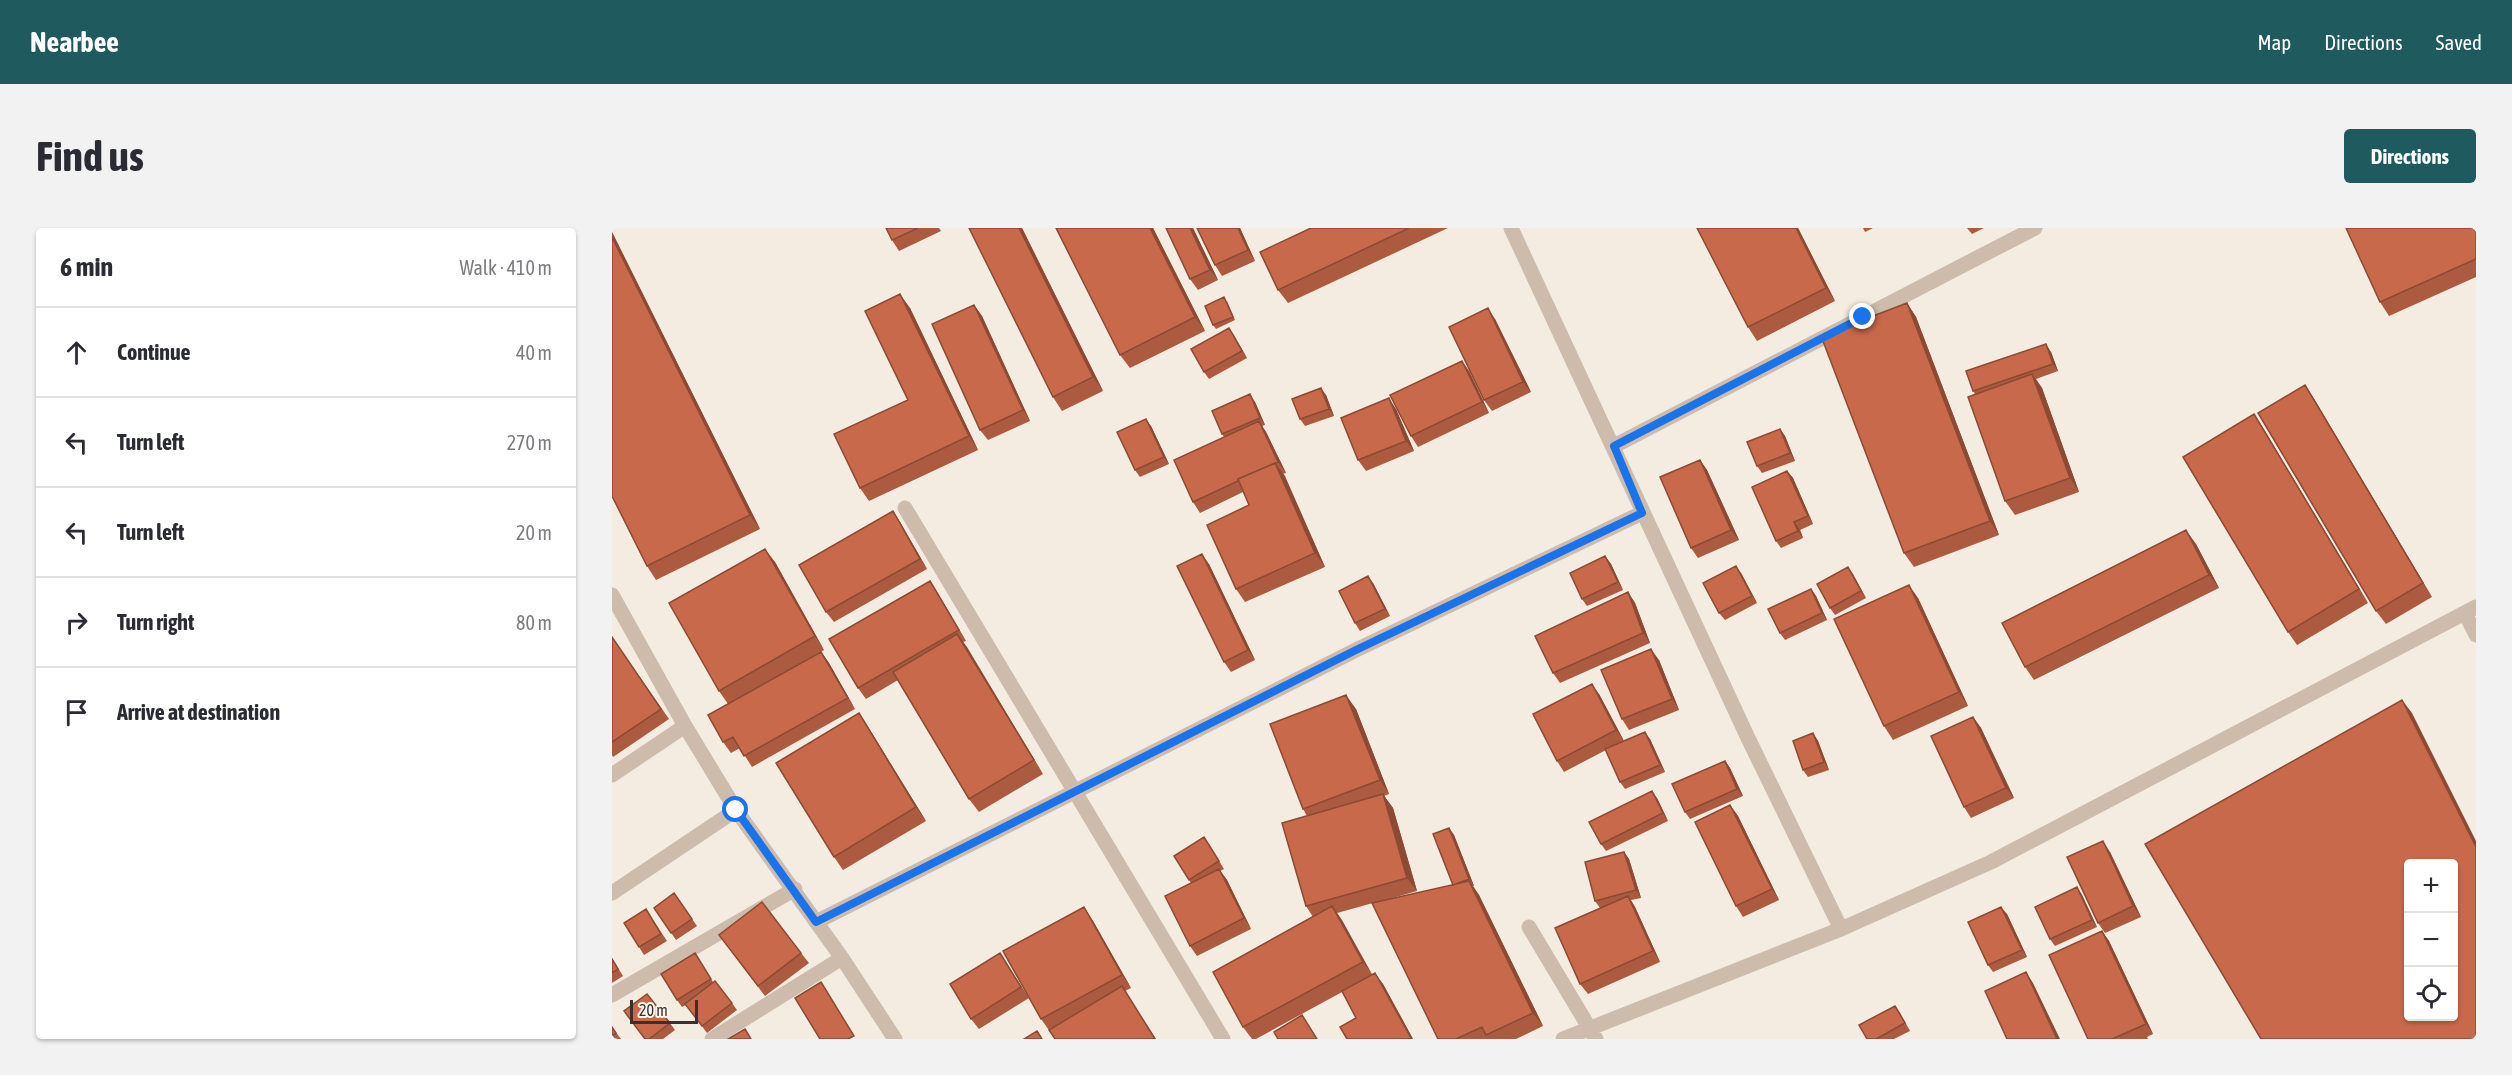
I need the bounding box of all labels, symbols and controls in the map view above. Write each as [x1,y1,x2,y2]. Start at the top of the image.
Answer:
text: Nearbee [30,26,119,58]
text: Map [2257,30,2291,54]
text: Directions [2324,30,2403,54]
text: Saved [2436,30,2482,54]
button: Directions [2344,129,2476,183]
text: Find us [36,132,144,180]
text: 6 min [60,252,113,282]
text: Walk · 410 m [460,256,552,279]
route end [1849,303,1875,329]
icon: ahead [60,336,93,369]
text: Continue [117,339,191,365]
text: 40 m [516,341,552,364]
icon: left [60,426,93,459]
text: Turn left [117,429,184,455]
text: 270 m [507,431,552,454]
icon: left [60,516,93,549]
text: Turn left [117,519,184,545]
text: 20 m [516,521,552,544]
icon: right [60,606,93,639]
text: Turn right [117,609,194,635]
text: 80 m [516,611,552,634]
icon: arrive [60,696,93,729]
text: Arrive at destination [117,699,280,725]
route start [722,796,748,822]
map controls [2404,859,2458,1021]
button: + [2404,859,2458,913]
button: − [2404,913,2458,967]
button: locate [2404,967,2458,1021]
scale bar [630,997,698,1024]
text: 20 m [639,1001,668,1019]

